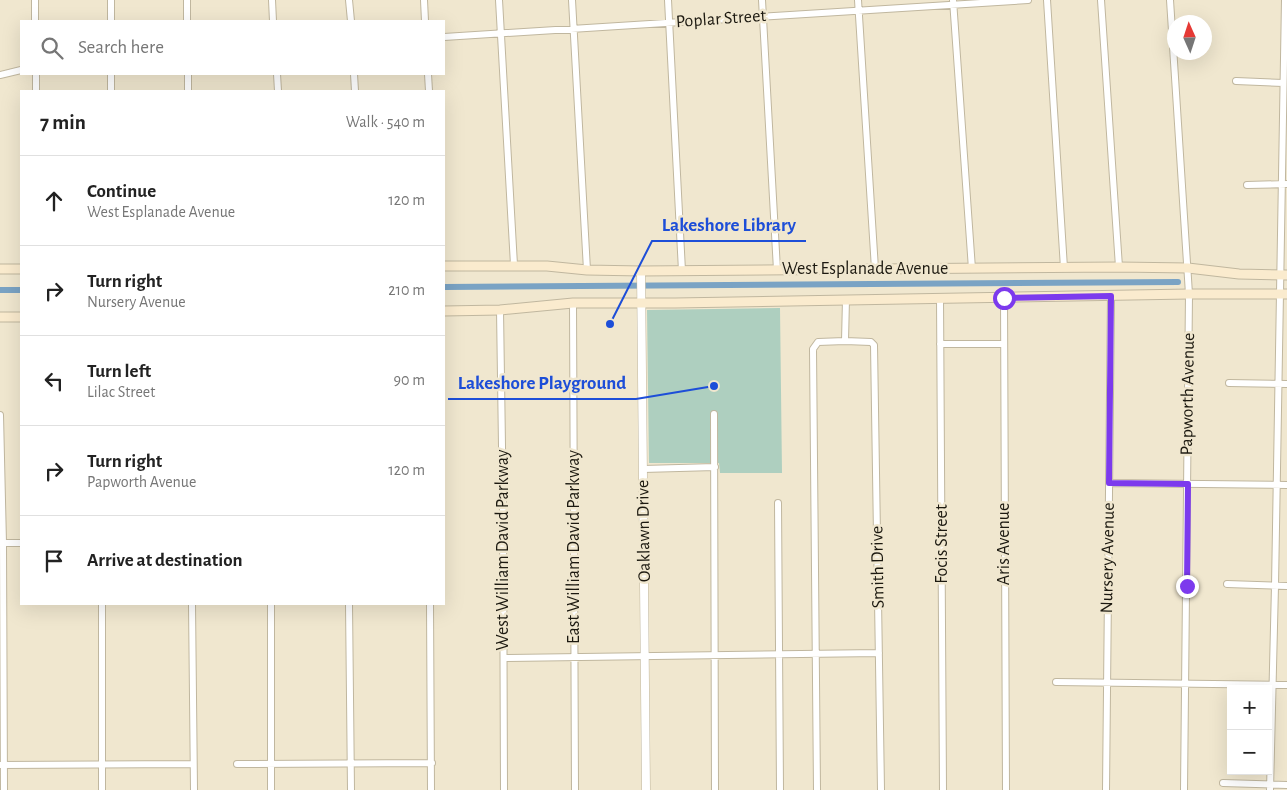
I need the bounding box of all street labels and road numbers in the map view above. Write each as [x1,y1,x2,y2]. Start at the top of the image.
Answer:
street label: Poplar Street [675,7,767,31]
street label: West Esplanade Avenue [782,260,948,278]
street label: Papworth Avenue [1178,332,1198,456]
street label: West William David Parkway [494,449,512,650]
street label: East William David Parkway [565,450,583,644]
street label: Oaklawn Drive [634,480,654,582]
street label: Nursery Avenue [1098,502,1118,614]
street label: Aris Avenue [995,503,1013,585]
street label: Focis Street [933,504,951,584]
street label: Smith Drive [868,526,888,608]

